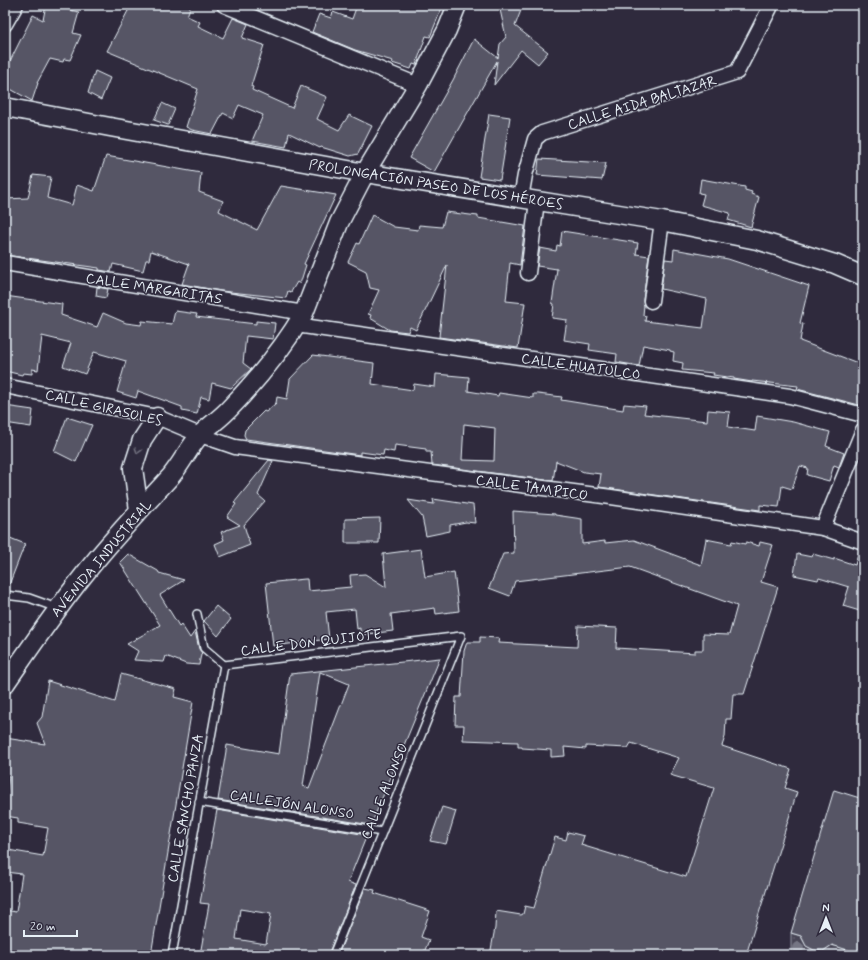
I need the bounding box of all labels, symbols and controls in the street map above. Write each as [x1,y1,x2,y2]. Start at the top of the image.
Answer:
street label: CALLE AIDA BALTAZAR [566,72,719,134]
street label: PROLONGACIÓN PASEO DE LOS HÉROES [307,156,564,214]
street label: CALLE MARGARITAS [84,269,224,309]
street label: CALLE HUATULCO [520,350,642,384]
street label: CALLE GIRASOLES [43,386,164,430]
one-way arrow [134,447,143,454]
street label: CALLE TAMPICO [475,471,589,505]
street label: AVENIDA INDUSTRIAL [47,496,156,621]
street label: CALLE DON QUIJOTE [240,625,382,661]
street label: CALLE SANCHO PANZA [164,733,208,884]
street label: CALLE ALONSO [357,741,412,842]
street label: CALLEJÓN ALONSO [228,786,355,824]
north arrow [806,898,846,938]
text: N [822,902,830,916]
scale bar [24,912,77,938]
text: 20 m [30,919,56,935]

